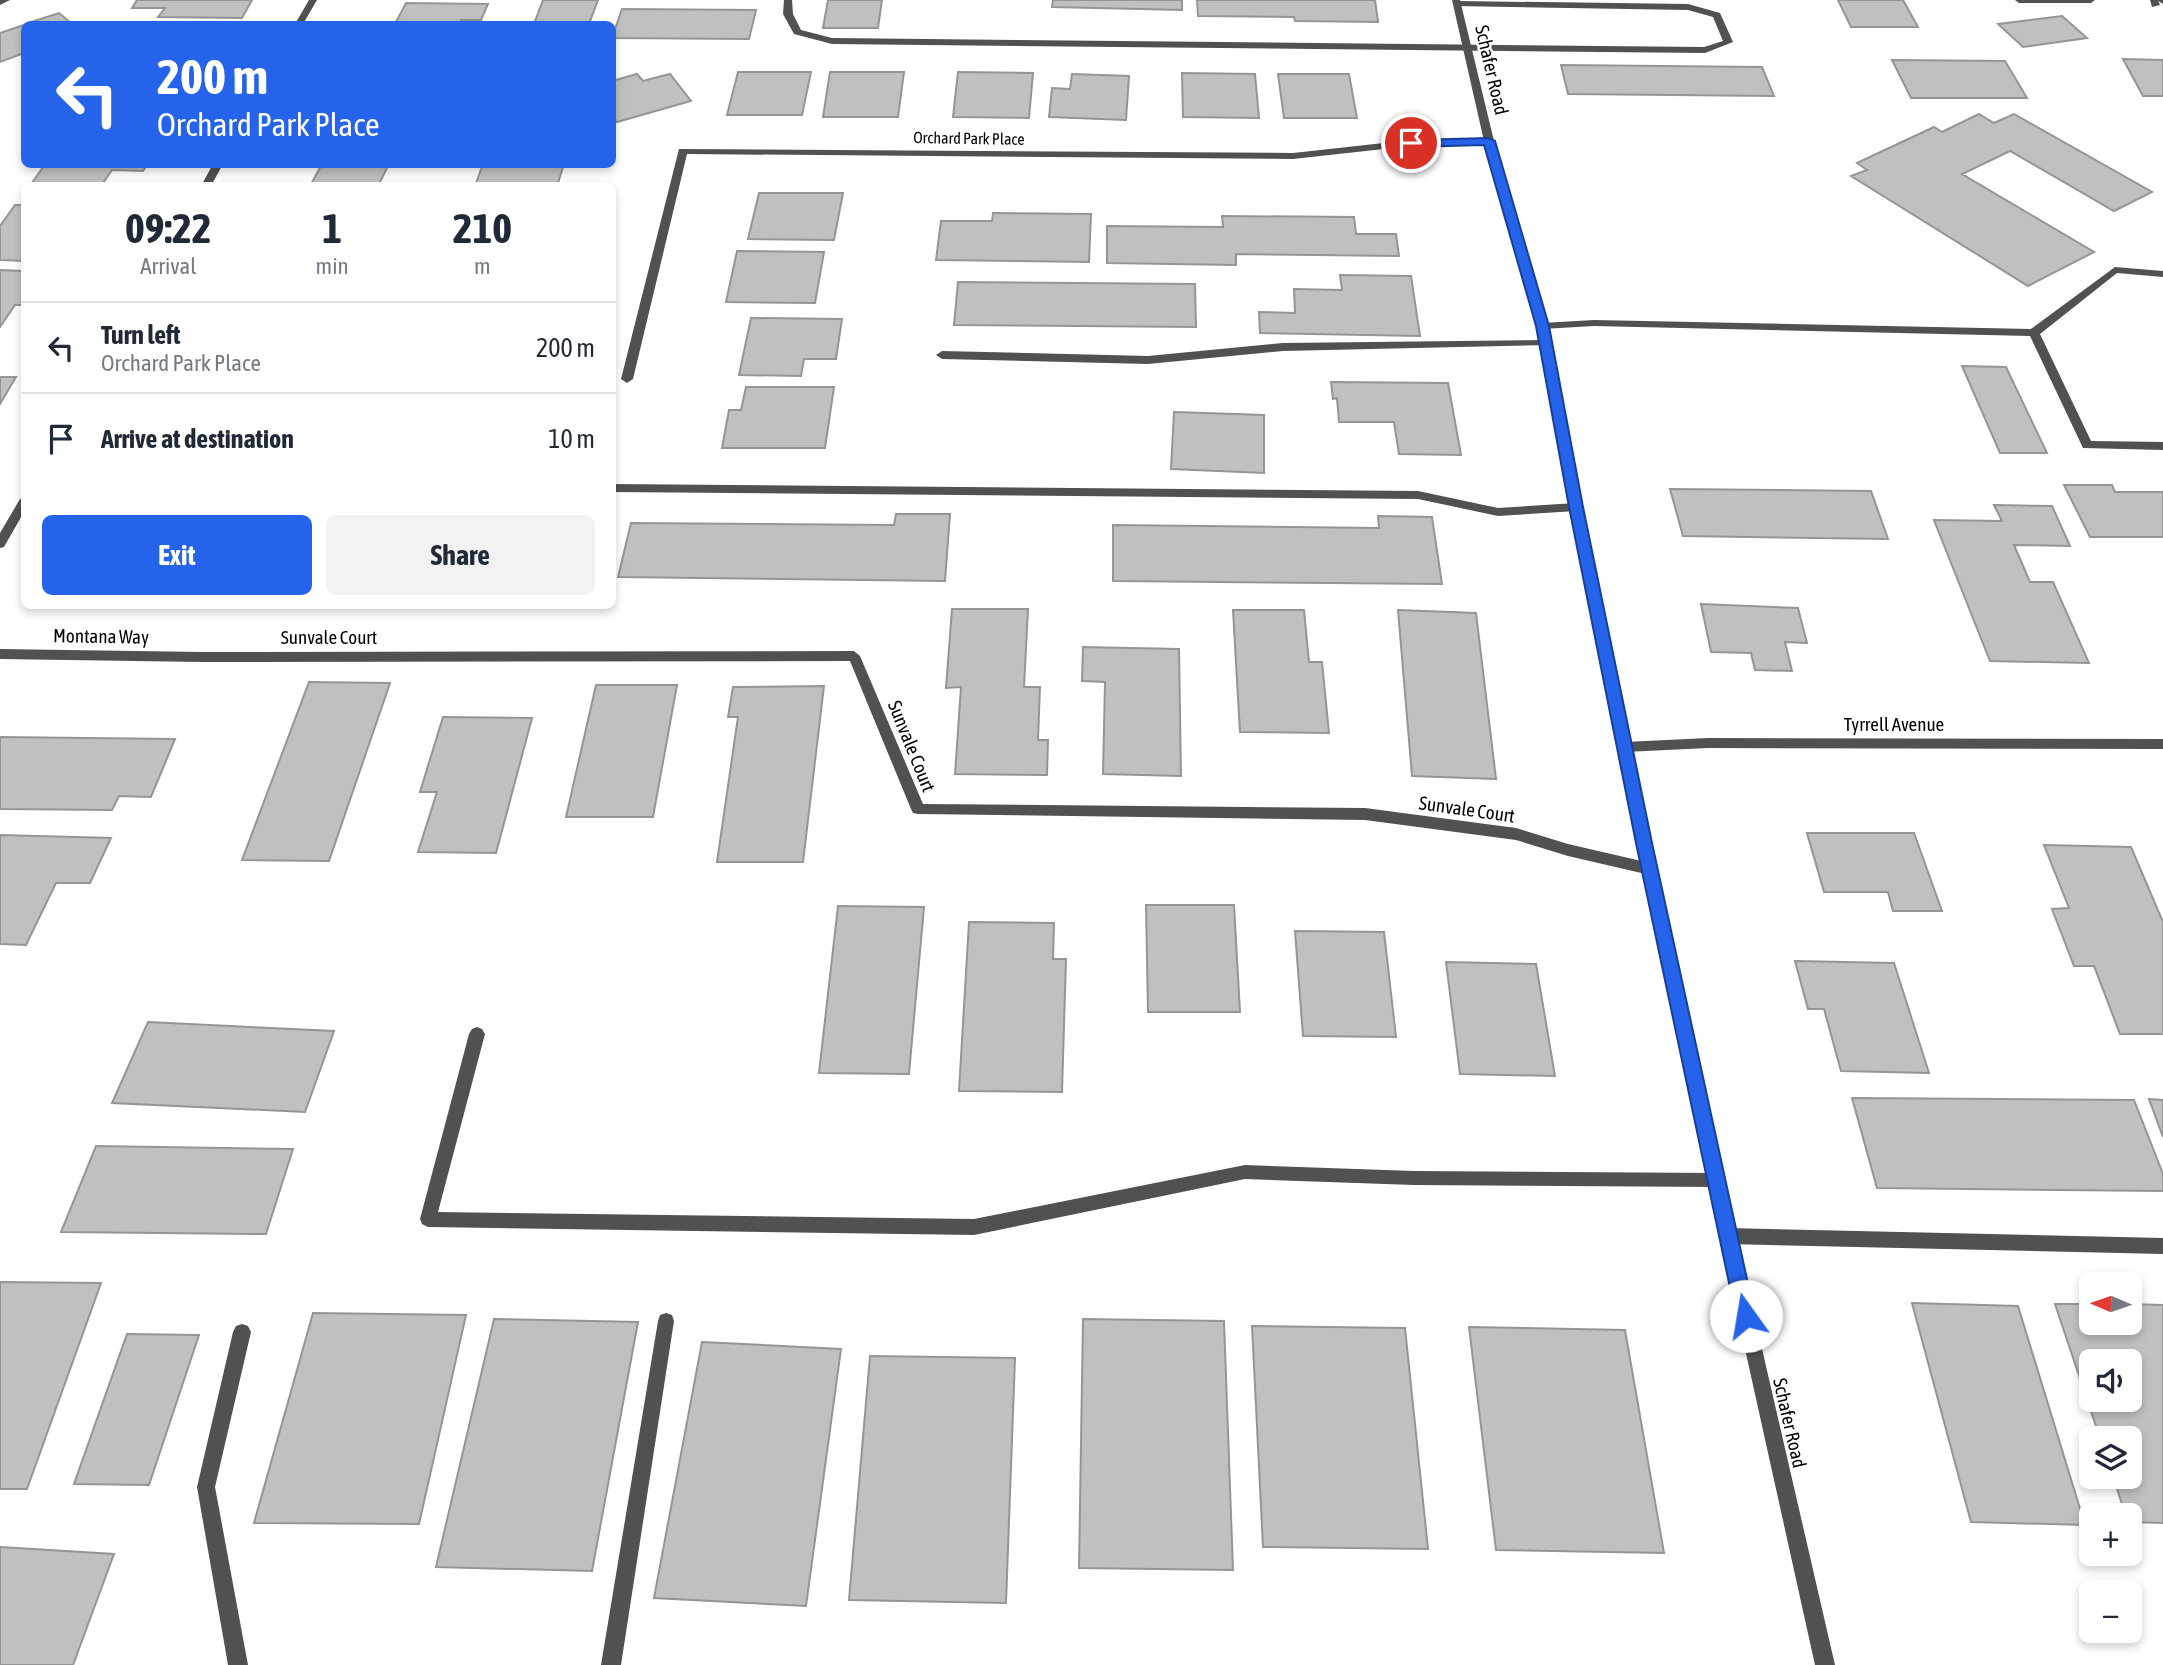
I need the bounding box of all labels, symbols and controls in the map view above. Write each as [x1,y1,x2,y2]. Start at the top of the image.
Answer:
street label: Schafer Road [1471,23,1513,117]
text: 200 m [157,48,268,104]
icon: left [42,49,133,140]
text: Orchard Park Place [157,106,380,143]
pin [1381,113,1441,173]
icon: arrive [1392,124,1430,162]
street label: Orchard Park Place [913,128,1025,148]
text: 09:22 [125,204,212,252]
text: 1 [322,204,342,252]
text: 210 [453,204,512,252]
text: Arrival [140,253,196,279]
text: min [316,253,349,279]
text: m [474,253,491,279]
text: Turn left [101,320,181,350]
icon: left [42,329,80,367]
text: 200 m [536,333,595,363]
text: Orchard Park Place [101,350,261,376]
icon: arrive [42,420,80,458]
text: Arrive at destination [101,424,294,454]
text: 10 m [548,424,595,454]
button: Exit [42,515,312,595]
button: Share [326,515,595,595]
street label: Montana Way [53,624,149,648]
street label: Sunvale Court [281,626,377,648]
street label: Sunvale Court [884,697,940,795]
street label: Tyrrell Avenue [1844,713,1944,735]
street label: Sunvale Court [1418,791,1516,827]
north arrow [2079,1272,2142,1335]
map controls [2079,1272,2142,1643]
position arrow [1709,1279,1783,1353]
button: sound [2079,1349,2142,1412]
street label: Schafer Road [1769,1376,1811,1470]
button: layers [2079,1426,2142,1489]
button: + [2079,1503,2142,1566]
button: − [2079,1580,2142,1643]

